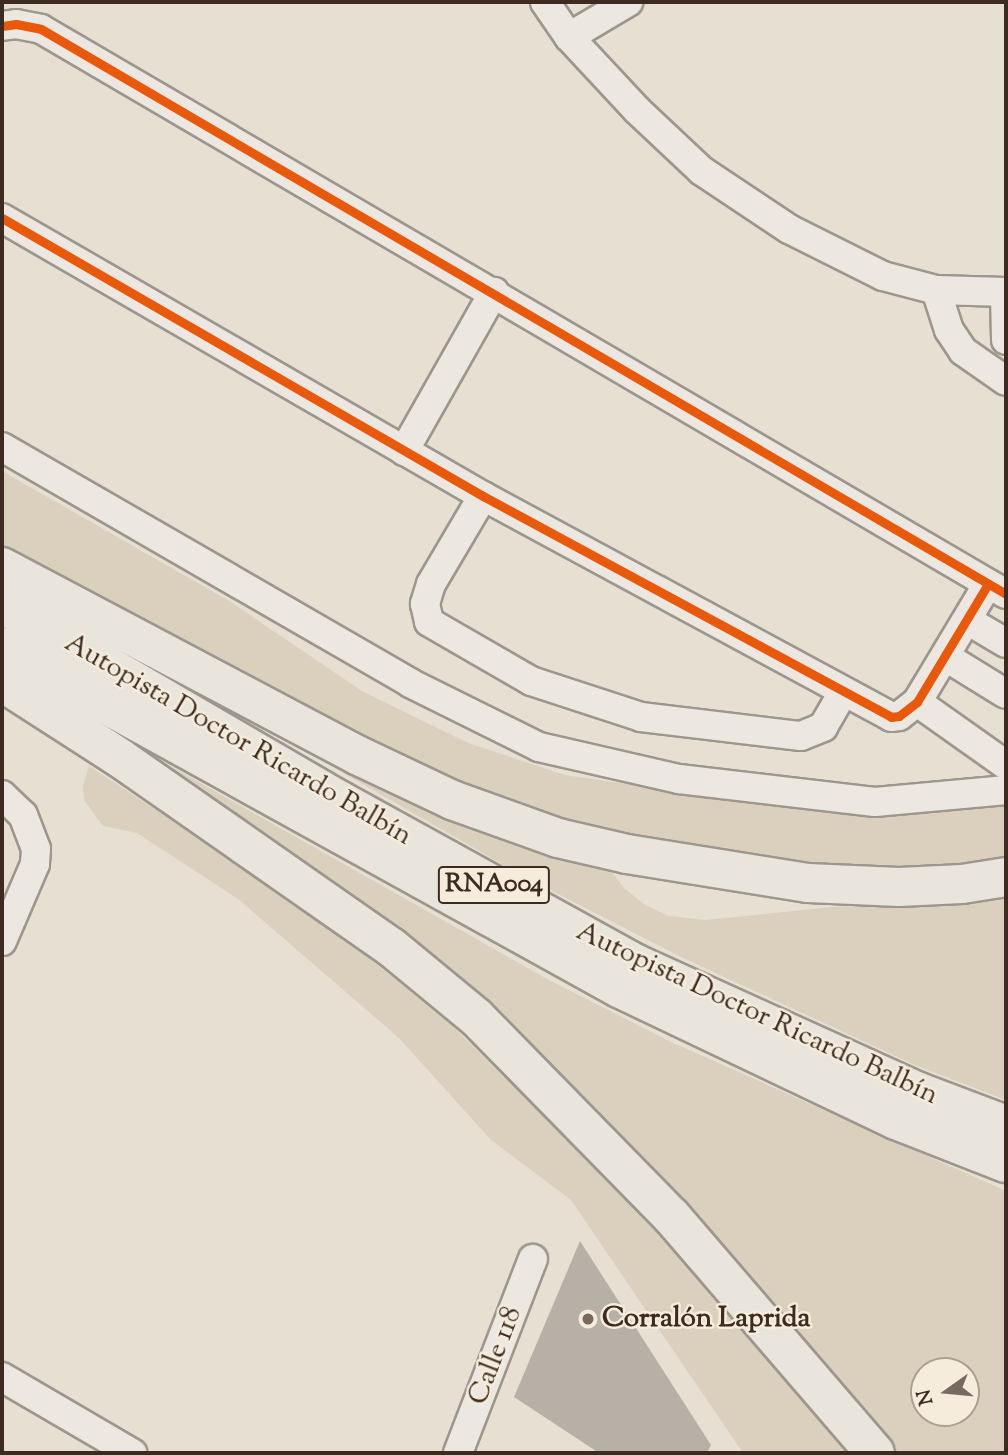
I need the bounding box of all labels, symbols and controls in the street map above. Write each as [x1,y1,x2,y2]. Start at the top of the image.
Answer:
street label: Autopista Doctor Ricardo Balbín [58,627,418,853]
road number: RNA004 [436,862,552,908]
street label: Autopista Doctor Ricardo Balbín [571,915,943,1113]
street label: Calle 118 [462,1302,530,1410]
place label: Corralón Laprida [602,1302,810,1336]
marker: Corralón Laprida [580,1311,596,1327]
north arrow [910,1357,980,1427]
text: N [911,1386,941,1408]

